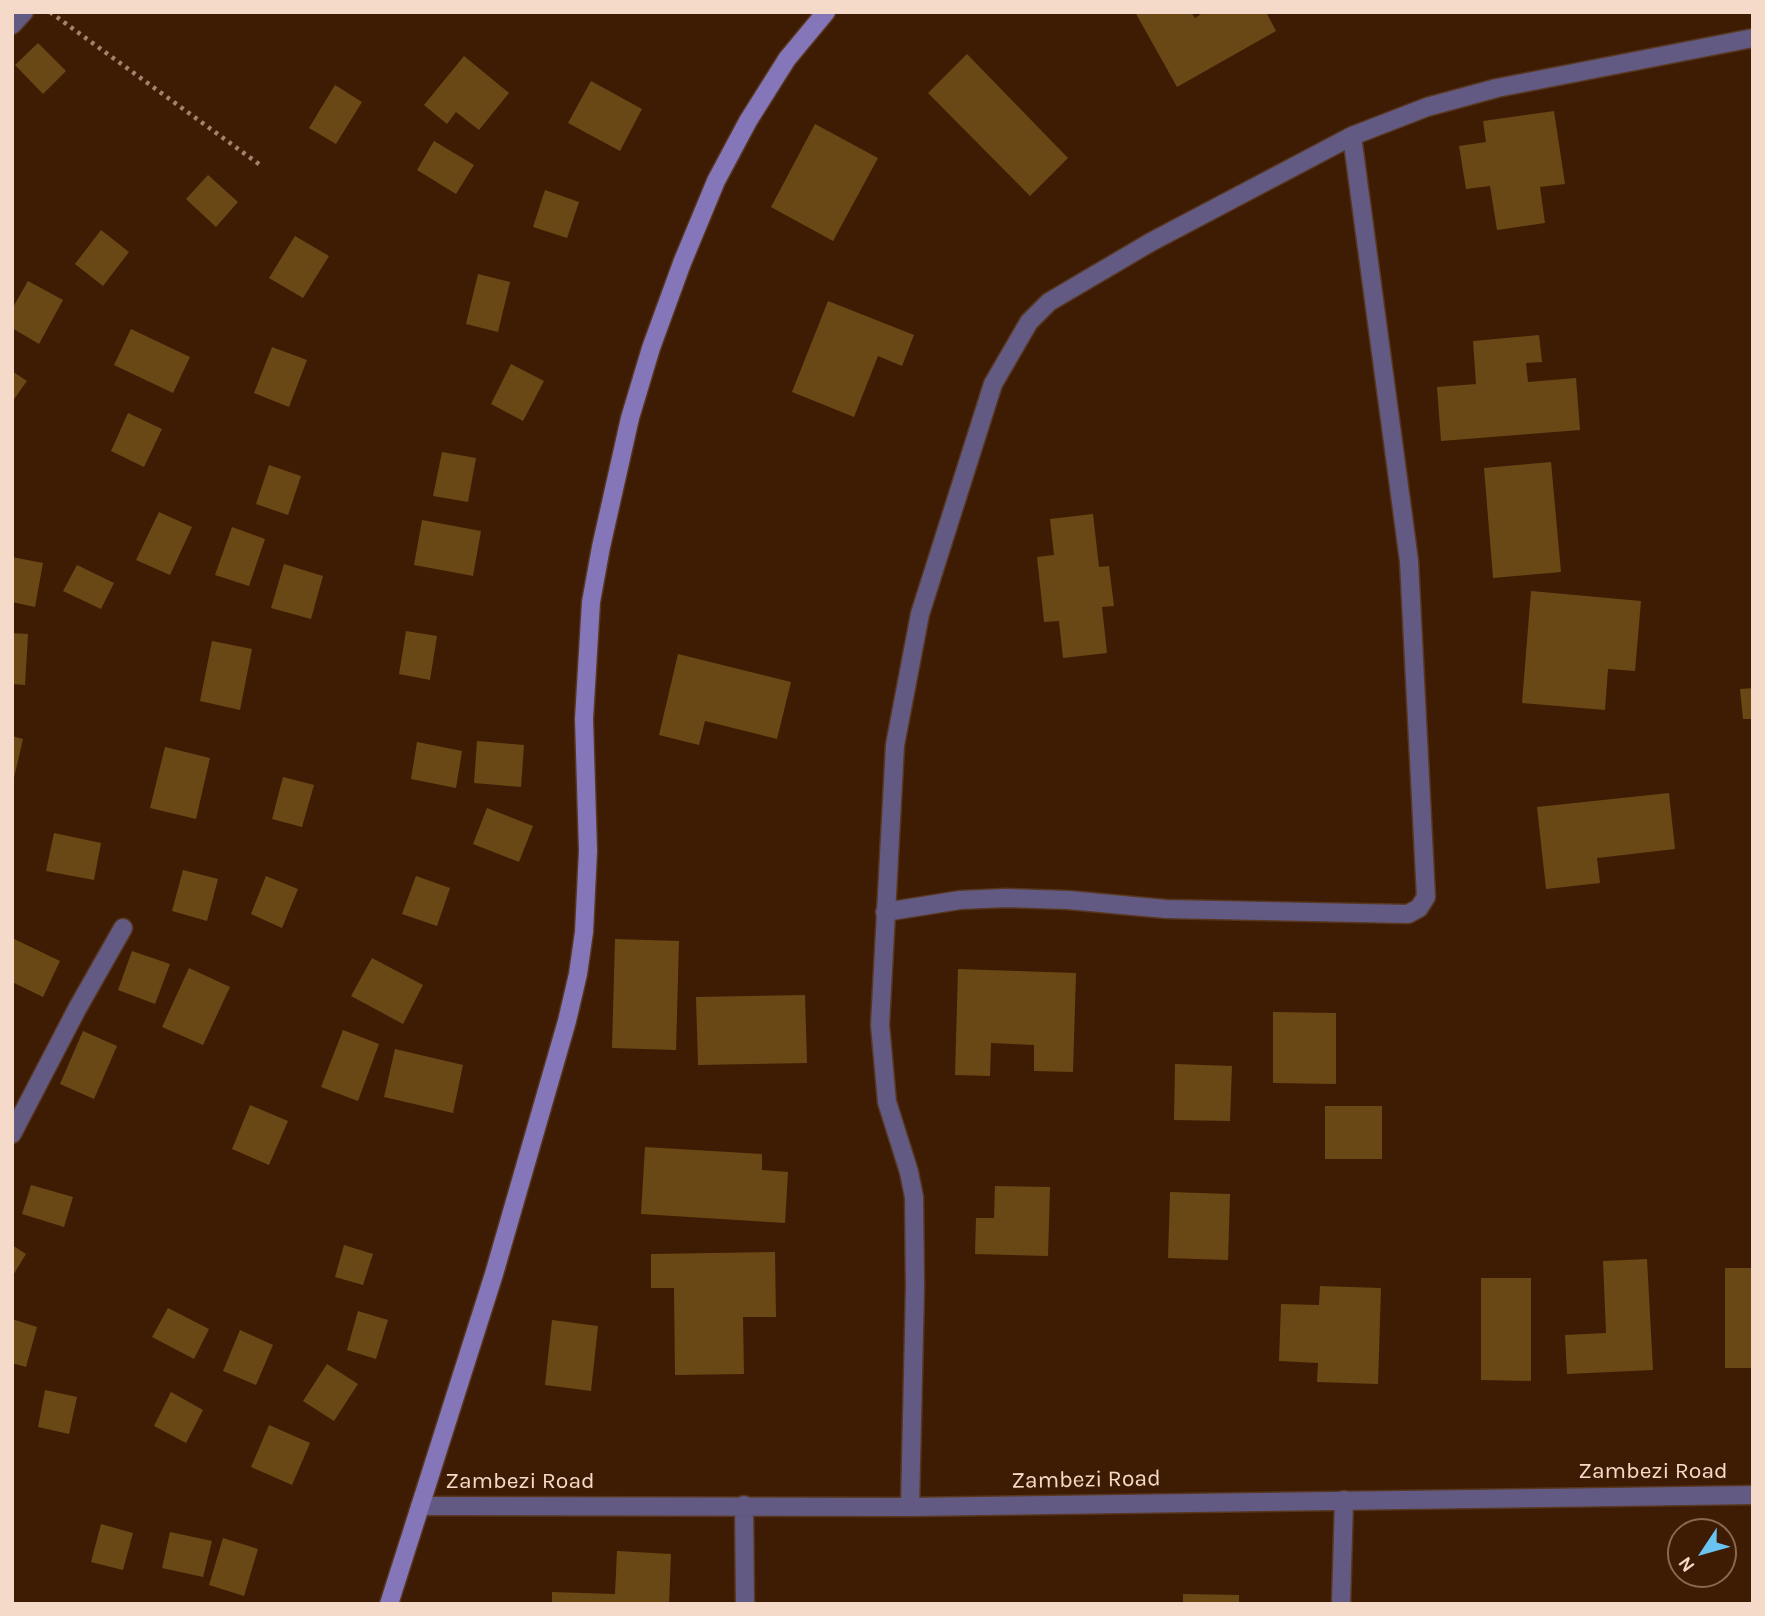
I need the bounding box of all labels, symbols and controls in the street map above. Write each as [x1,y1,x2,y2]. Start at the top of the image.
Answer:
street label: Zambezi Road [1578,1457,1728,1485]
street label: Zambezi Road [1011,1465,1161,1495]
street label: Zambezi Road [445,1467,595,1495]
north arrow [1667,1518,1737,1588]
text: N [1674,1552,1700,1576]

